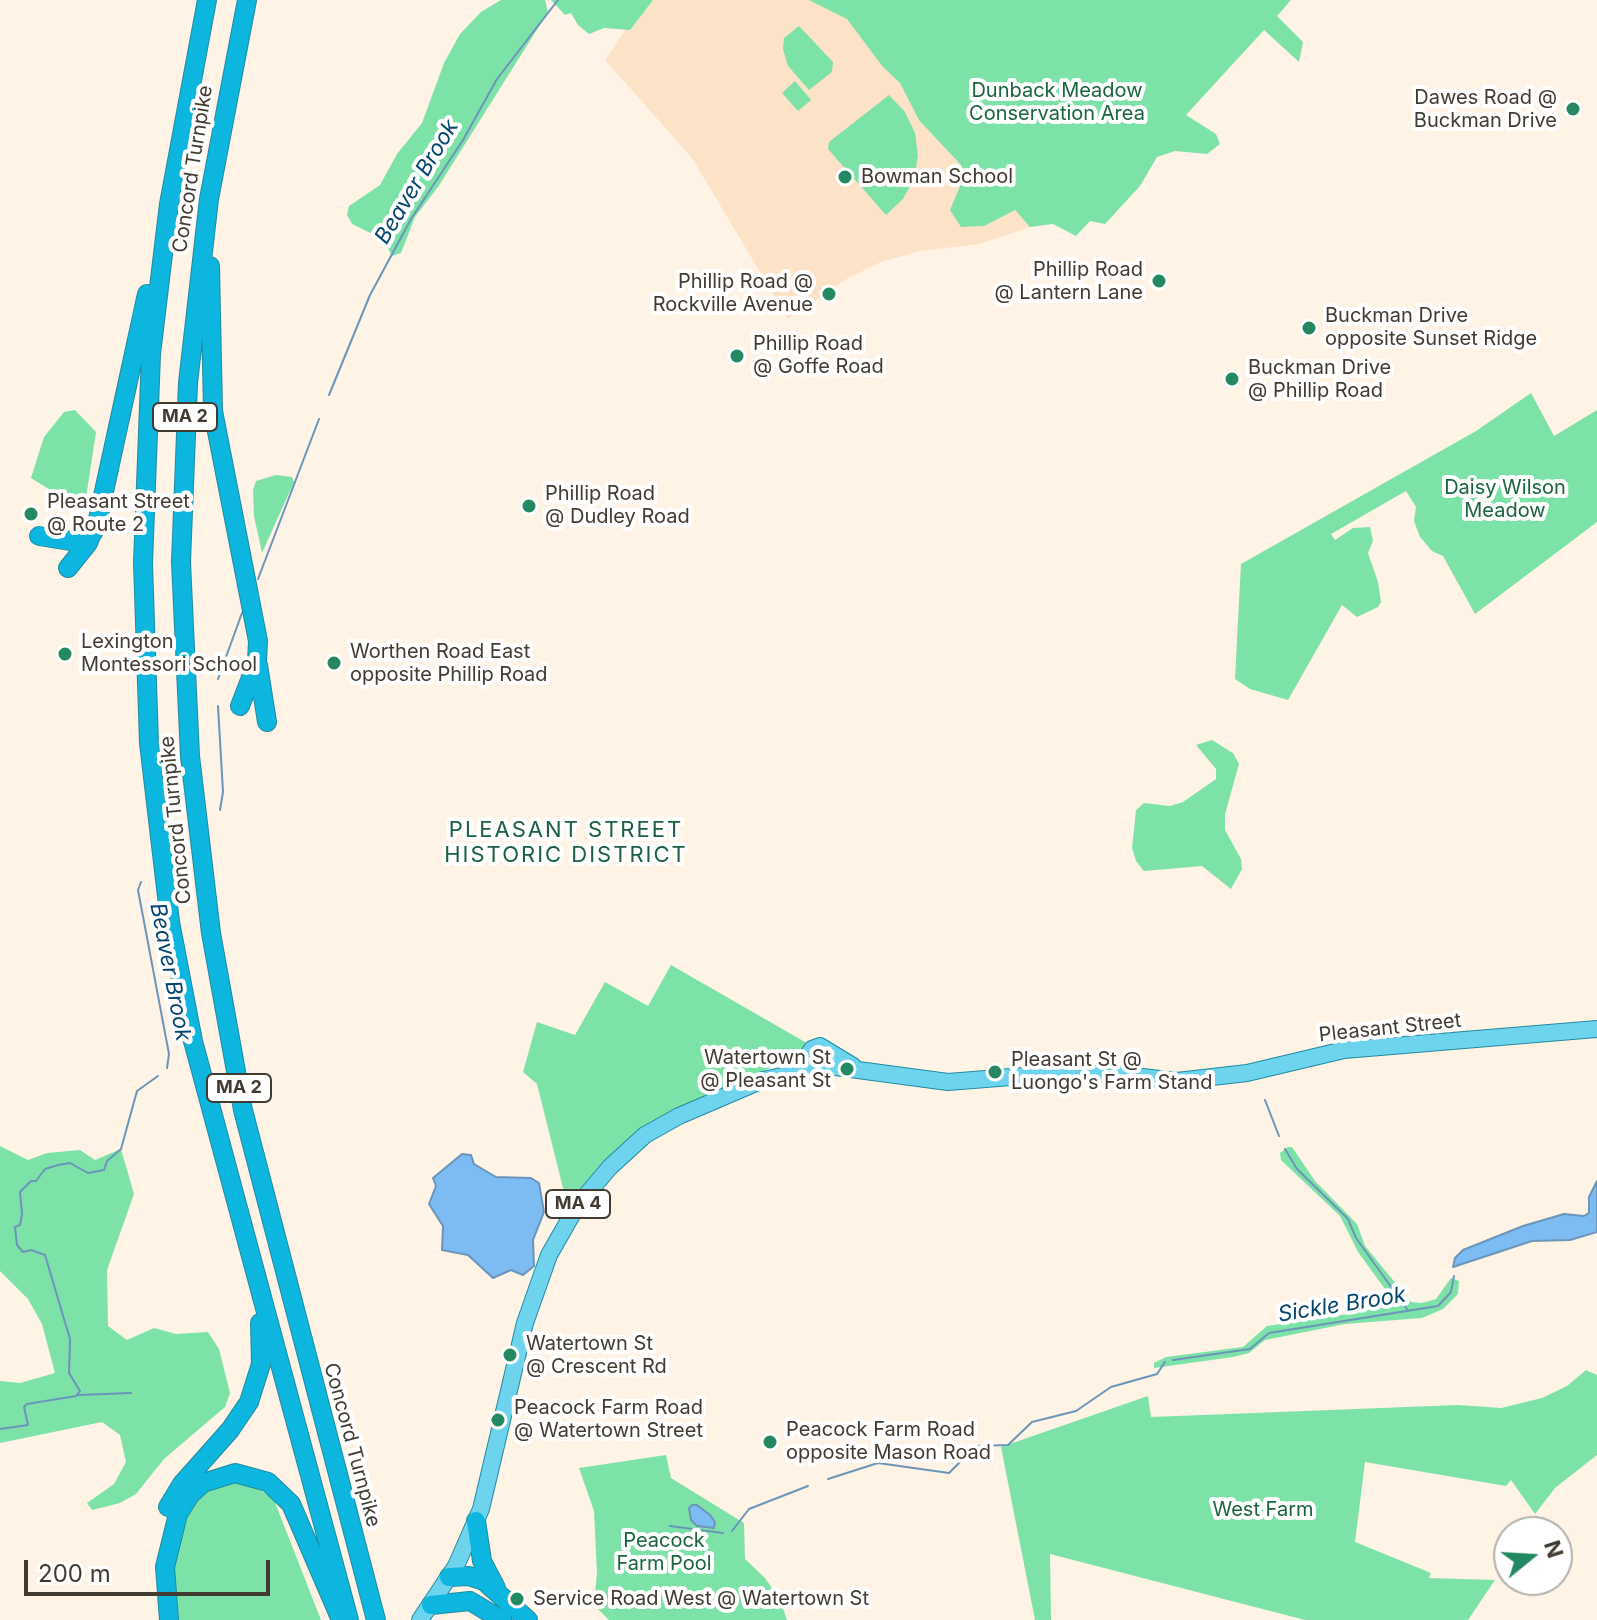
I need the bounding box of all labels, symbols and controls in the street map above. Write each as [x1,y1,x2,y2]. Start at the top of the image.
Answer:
park label: Dunback Meadow Conservation Area [969,79,1145,126]
street label: Concord Turnpike [168,84,218,254]
place label: Dawes Road @ Buckman Drive [1414,86,1557,133]
marker: Dawes Road @ Buckman Drive [1564,100,1582,118]
water label: Beaver Brook [370,115,464,249]
place label: Bowman School [861,165,1013,189]
marker: Bowman School [836,168,854,186]
place label: Phillip Road @ Lantern Lane [994,258,1143,305]
place label: Phillip Road @ Rockville Avenue [653,270,813,317]
marker: Phillip Road @ Lantern Lane [1150,272,1168,290]
marker: Phillip Road @ Rockville Avenue [820,285,838,303]
place label: Buckman Drive opposite Sunset Ridge [1325,304,1537,351]
marker: Buckman Drive opposite Sunset Ridge [1300,319,1318,337]
place label: Phillip Road @ Goffe Road [753,332,884,379]
marker: Phillip Road @ Goffe Road [728,347,746,365]
place label: Buckman Drive @ Phillip Road [1248,356,1391,403]
marker: Buckman Drive @ Phillip Road [1223,370,1241,388]
road number: MA 2 [153,403,217,431]
park label: Daisy Wilson Meadow [1444,476,1566,523]
place label: Phillip Road @ Dudley Road [545,482,690,529]
place label: Pleasant Street @ Route 2 [47,490,190,537]
marker: Phillip Road @ Dudley Road [520,497,538,515]
marker: Pleasant Street @ Route 2 [22,505,40,523]
place label: Lexington Montessori School [81,630,257,677]
place label: Worthen Road East opposite Phillip Road [350,640,548,687]
marker: Lexington Montessori School [56,645,74,663]
marker: Worthen Road East opposite Phillip Road [325,654,343,672]
street label: Concord Turnpike [155,735,197,905]
district label: PLEASANT STREET HISTORIC DISTRICT [444,817,688,868]
water label: Beaver Brook [144,901,196,1043]
street label: Pleasant Street [1318,1009,1462,1047]
place label: Watertown St @ Pleasant St [700,1046,831,1093]
place label: Pleasant St @ Luongo's Farm Stand [1011,1048,1212,1095]
marker: Watertown St @ Pleasant St [838,1060,856,1078]
marker: Pleasant St @ Luongo's Farm Stand [986,1063,1004,1081]
road number: MA 2 [207,1074,271,1102]
road number: MA 4 [546,1190,610,1218]
water label: Sickle Brook [1276,1282,1408,1328]
place label: Watertown St @ Crescent Rd [526,1332,667,1379]
marker: Watertown St @ Crescent Rd [501,1346,519,1364]
street label: Concord Turnpike [319,1360,385,1530]
place label: Peacock Farm Road @ Watertown Street [514,1396,703,1443]
marker: Peacock Farm Road @ Watertown Street [489,1411,507,1429]
place label: Peacock Farm Road opposite Mason Road [786,1418,991,1465]
marker: Peacock Farm Road opposite Mason Road [761,1433,779,1451]
park label: West Farm [1213,1498,1313,1522]
north arrow [1493,1516,1573,1596]
park label: Peacock Farm Pool [616,1529,712,1576]
text: N [1539,1537,1569,1561]
scale bar [28,1544,274,1594]
text: 200 m [38,1559,111,1588]
place label: Service Road West @ Watertown St [533,1587,869,1611]
marker: Service Road West @ Watertown St [508,1590,526,1608]

